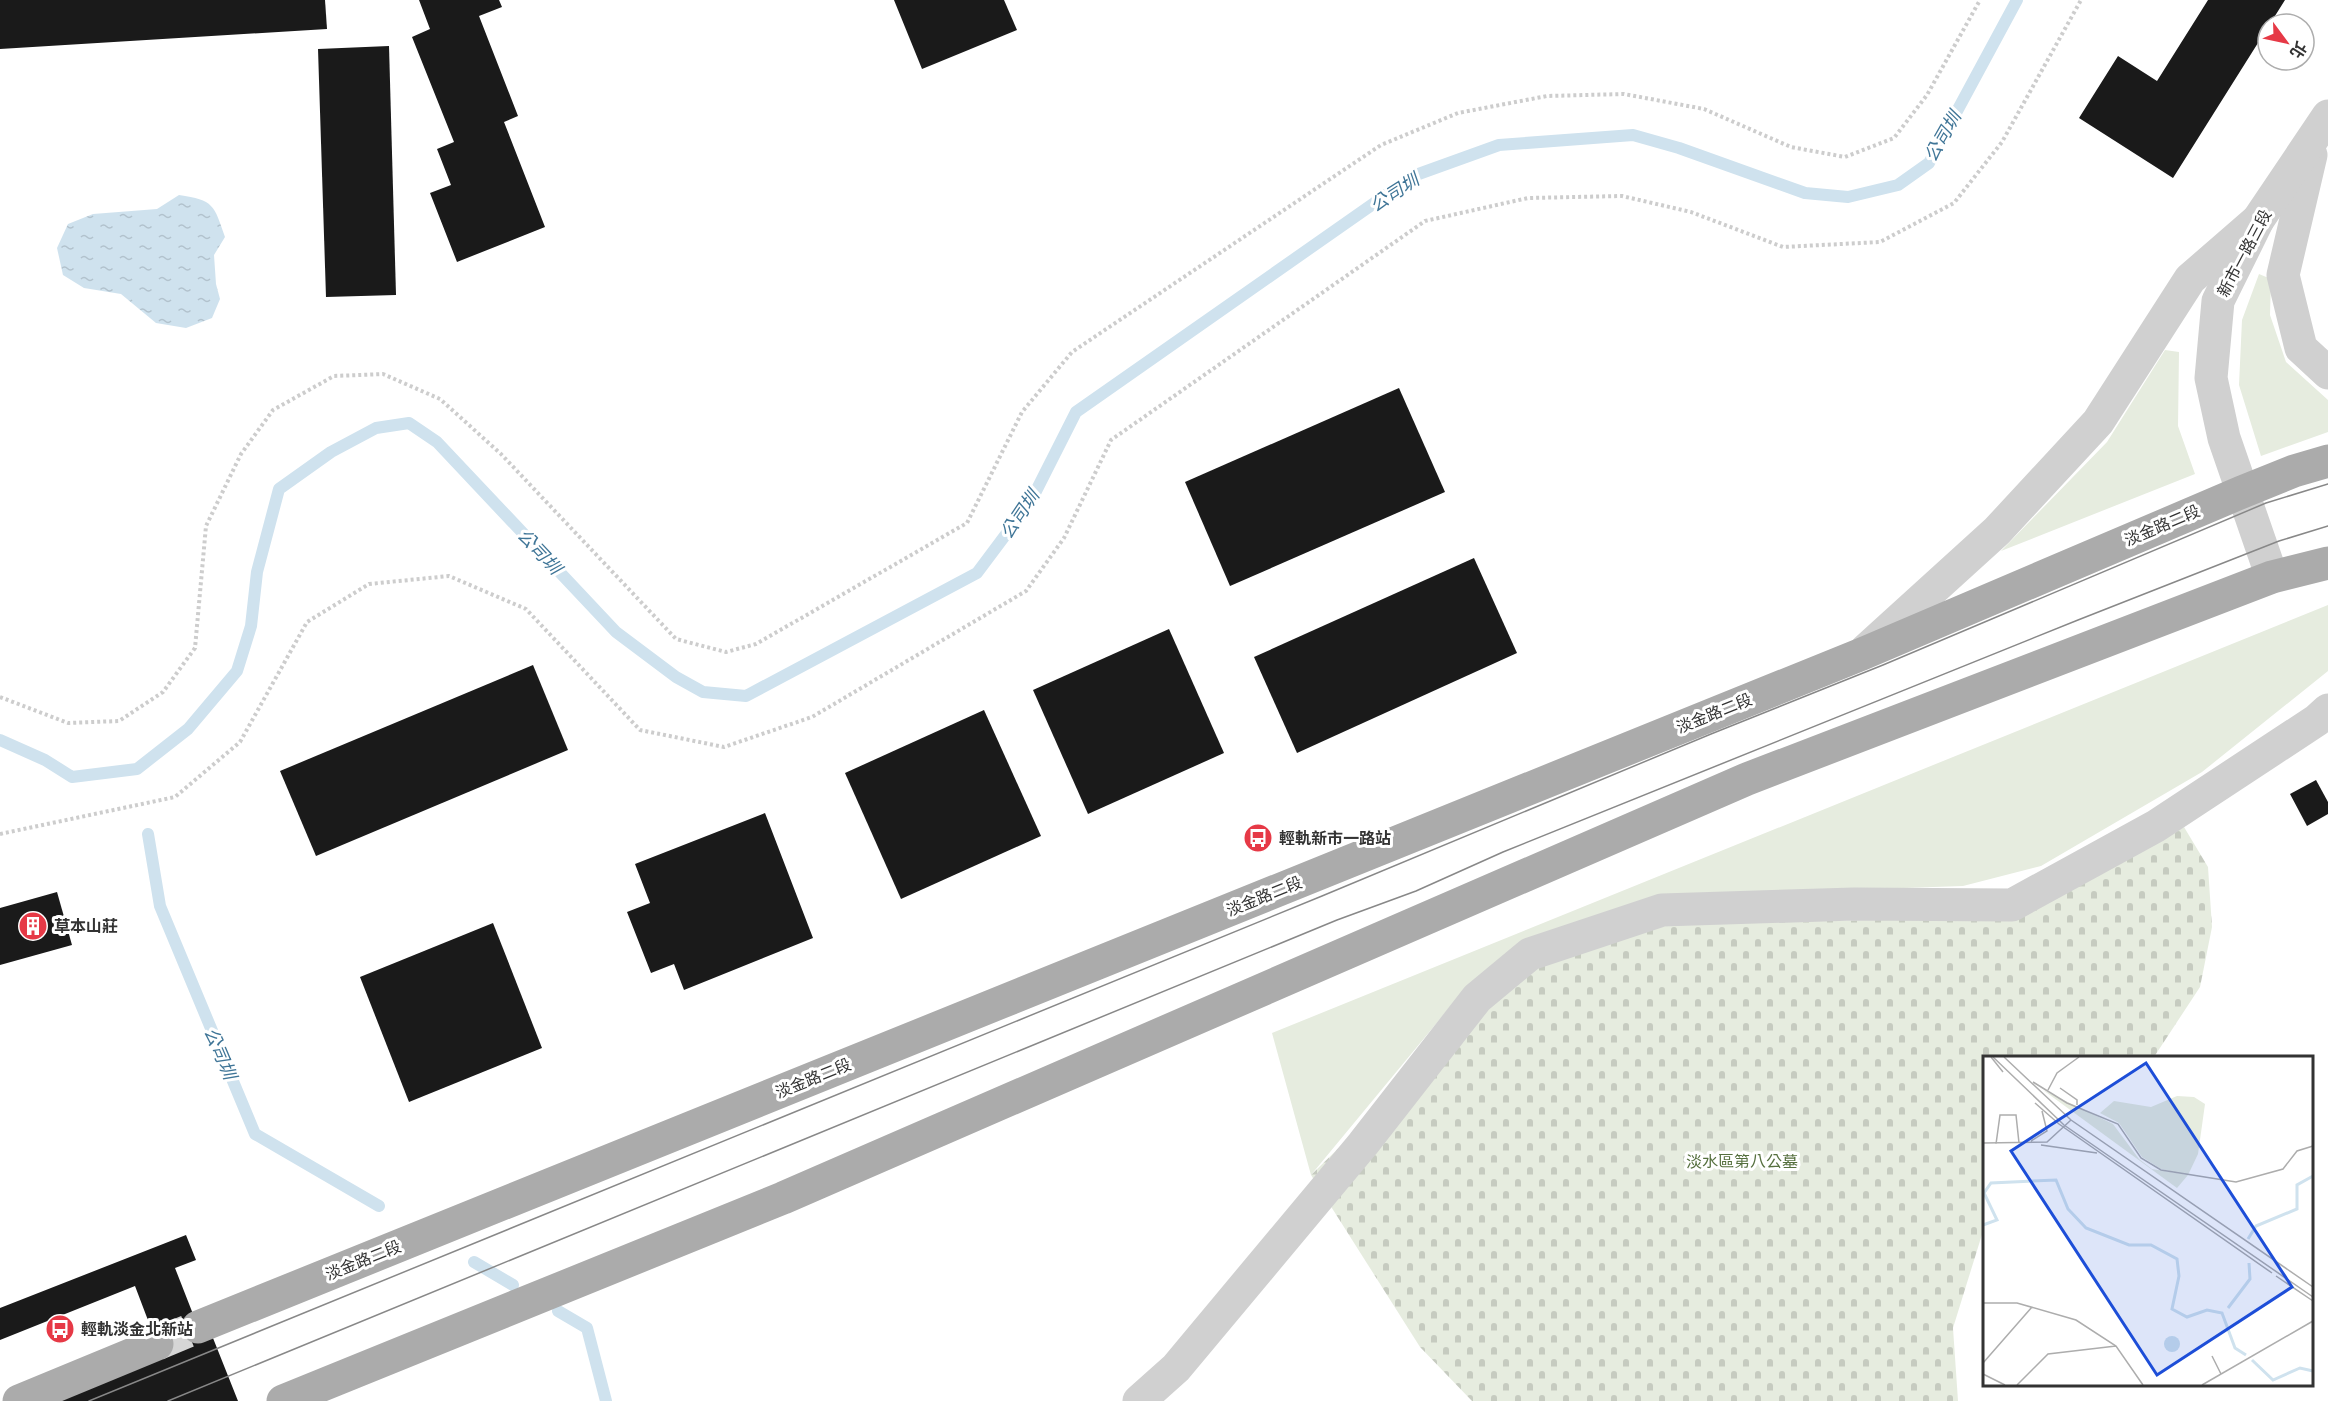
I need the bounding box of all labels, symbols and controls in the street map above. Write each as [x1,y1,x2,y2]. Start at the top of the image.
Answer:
north arrow [2256,12,2316,72]
text: 北 [2285,37,2312,63]
water label: 公司圳 [1918,104,1967,165]
water label: 公司圳 [1365,166,1426,217]
street label: 新市一路三段 [2212,205,2276,301]
water label: 公司圳 [994,482,1046,543]
street label: 淡金路二段 [2121,499,2203,551]
water label: 公司圳 [513,523,569,581]
street label: 淡金路二段 [1673,688,1755,738]
bus stop icon: 輕軌新市一路站 [1242,822,1274,854]
place label: 輕軌新市一路站 [1279,827,1391,849]
street label: 淡金路二段 [1223,871,1305,921]
building icon: 草本山莊 [17,910,49,942]
place label: 草本山莊 [54,915,118,937]
water label: 公司圳 [199,1023,244,1085]
street label: 淡金路二段 [772,1053,854,1103]
inset map [1983,1056,2313,1386]
park label: 淡水區第八公墓 [1686,1150,1798,1172]
street label: 淡金路二段 [322,1235,404,1285]
bus stop icon: 輕軌淡金北新站 [44,1313,76,1345]
place label: 輕軌淡金北新站 [81,1318,193,1340]

